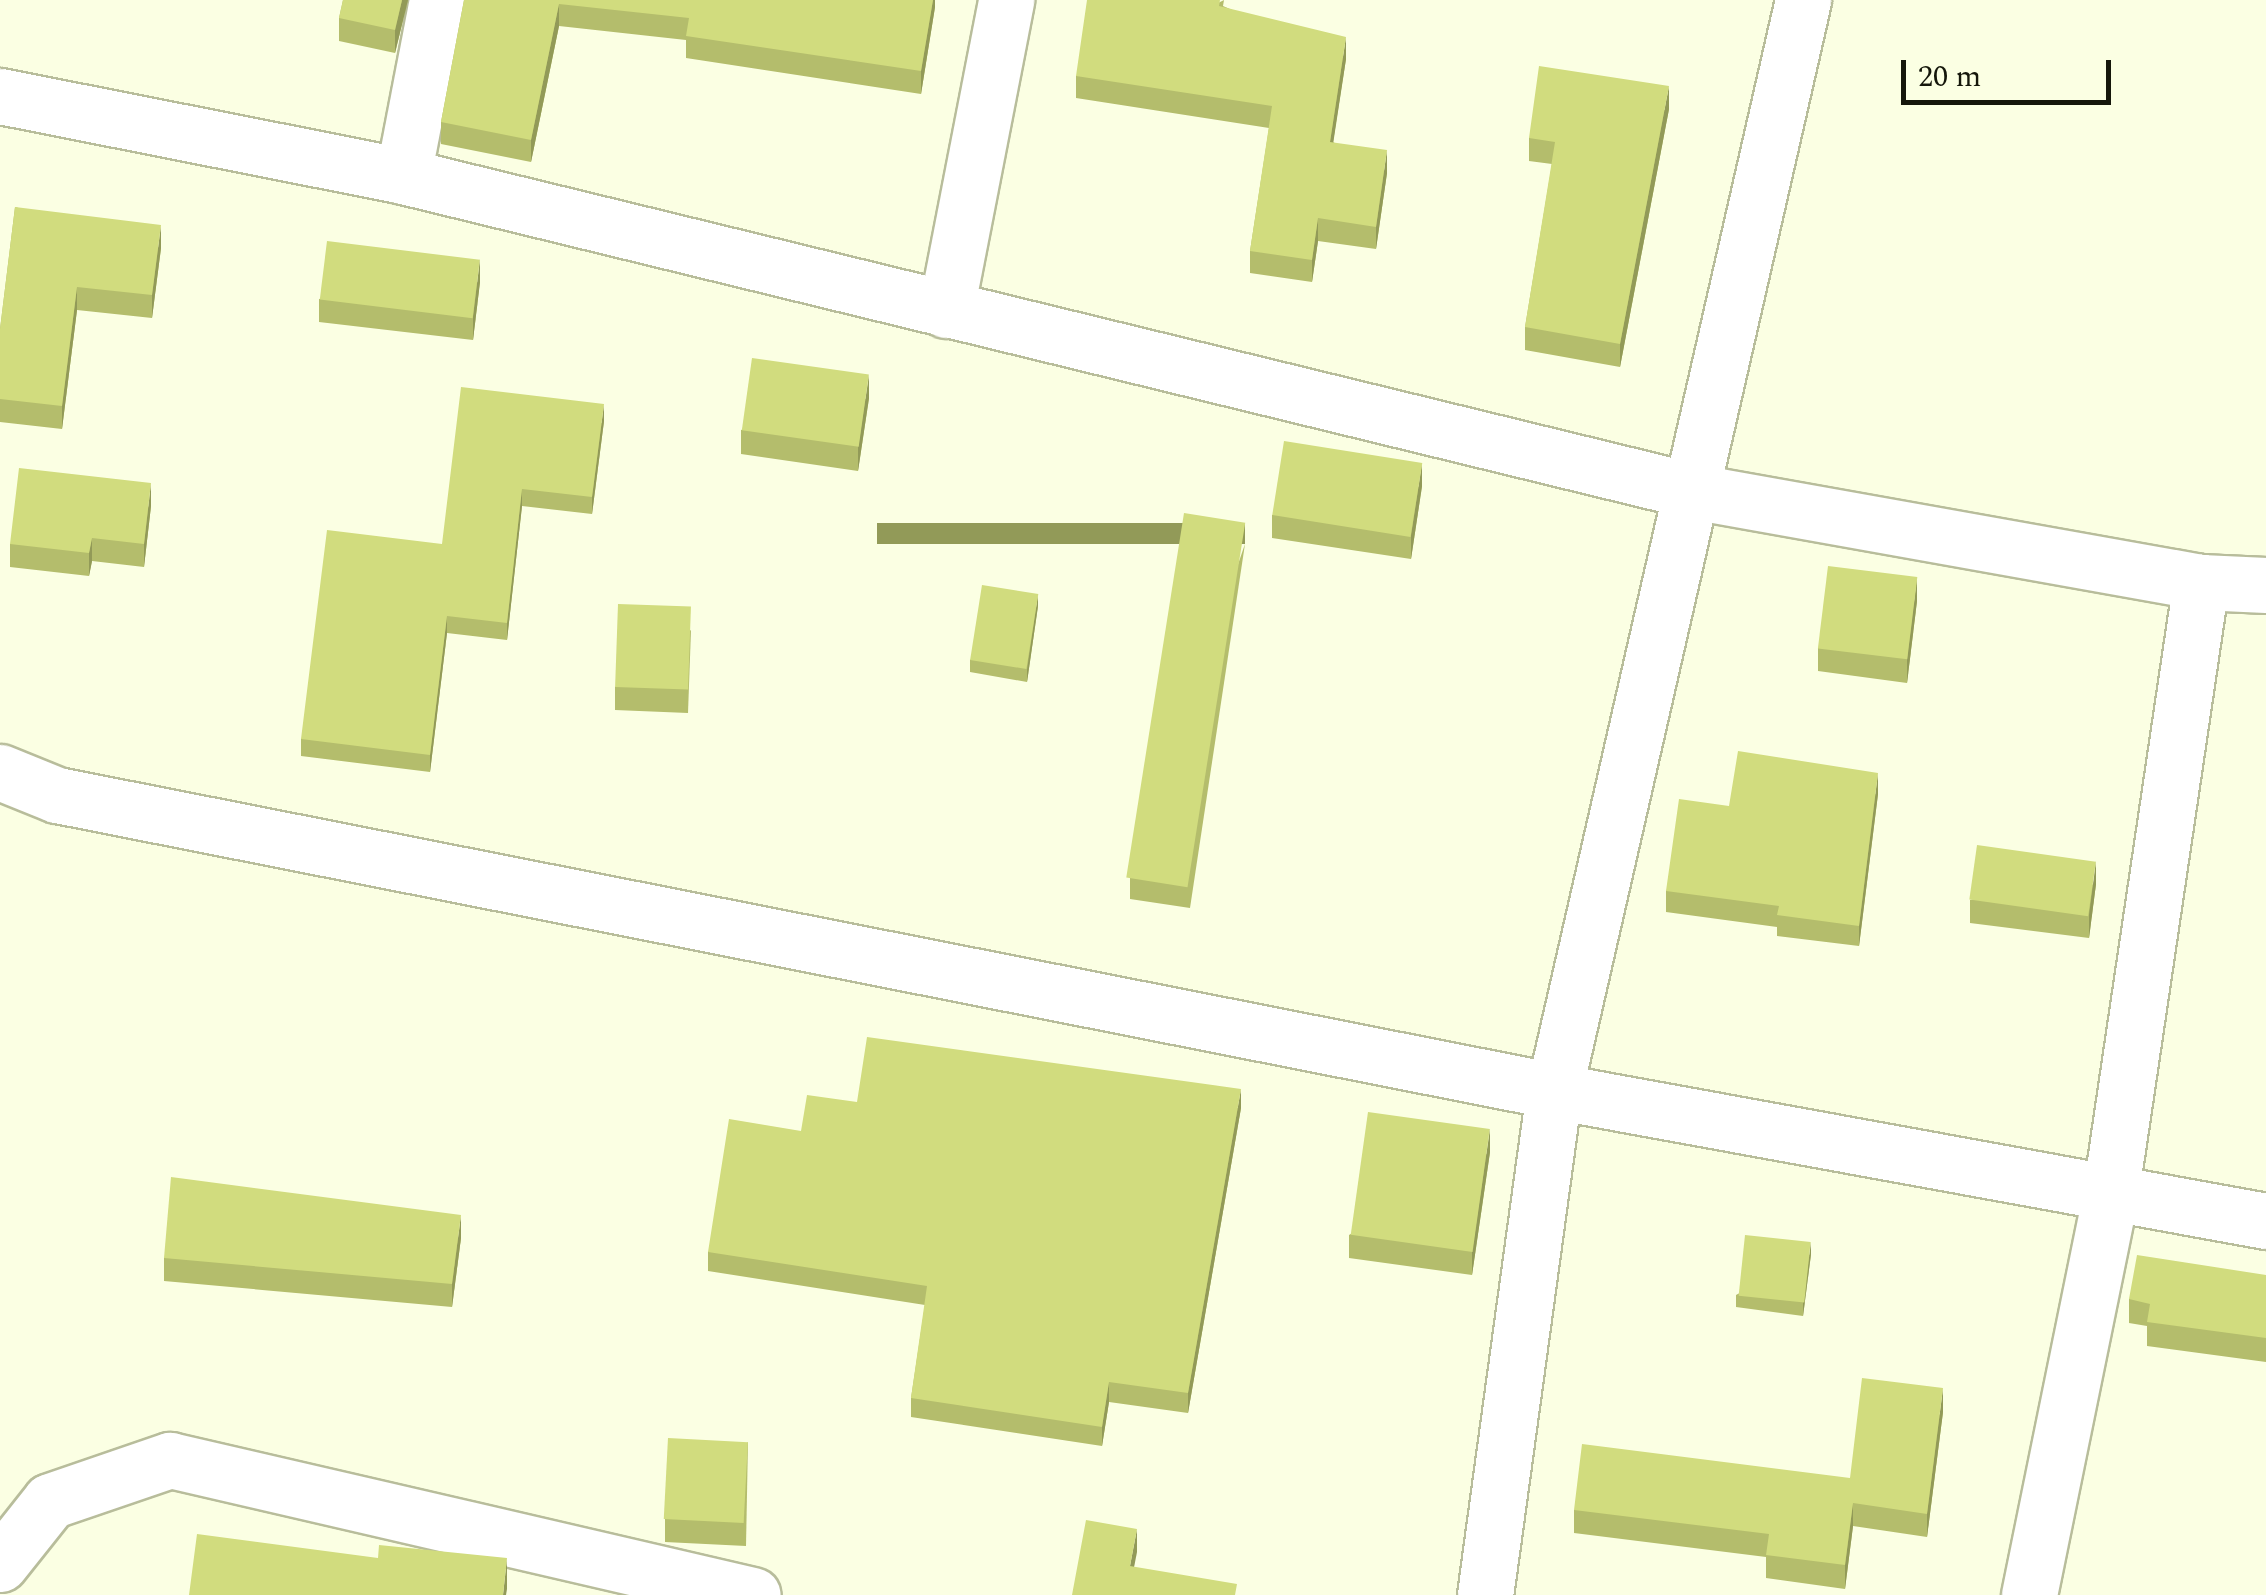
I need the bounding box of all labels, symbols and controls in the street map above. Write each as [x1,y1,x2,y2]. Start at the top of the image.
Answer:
scale bar [1906,40,2116,102]
text: 20 m [1918,54,1981,100]

